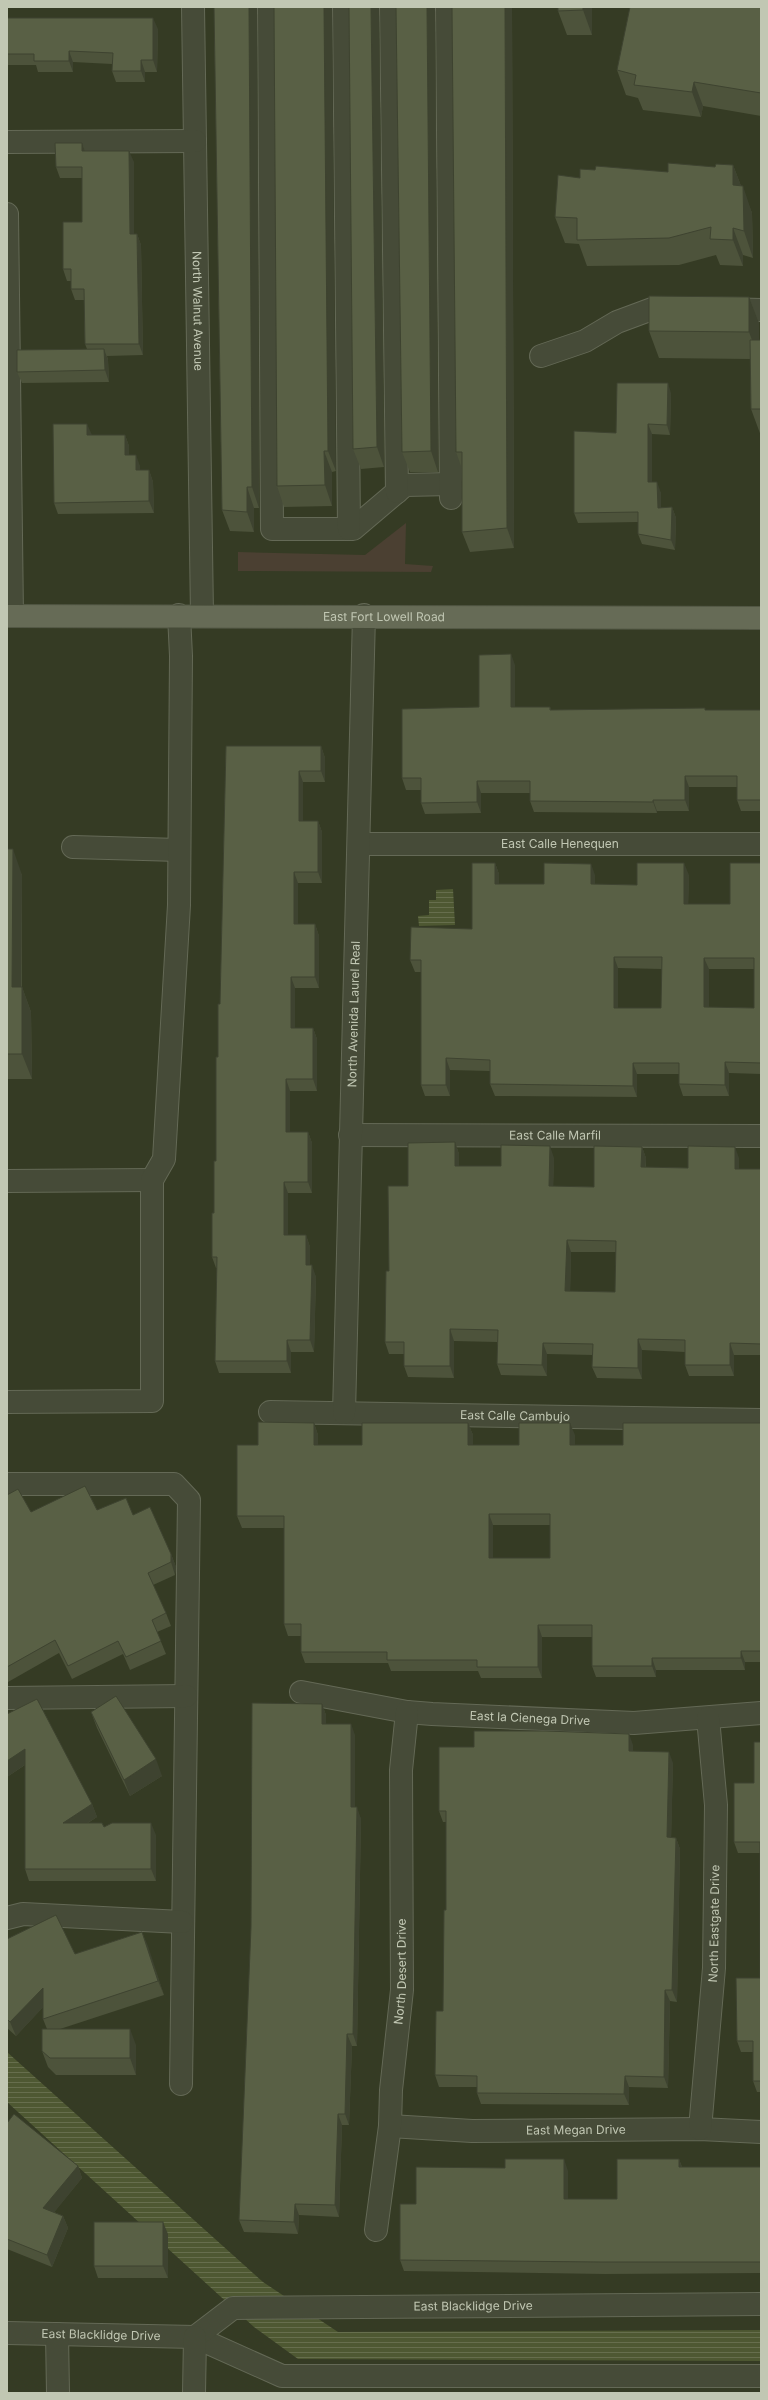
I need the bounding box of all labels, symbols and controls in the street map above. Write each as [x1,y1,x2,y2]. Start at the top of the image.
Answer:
street label: North Walnut Avenue [190,251,206,371]
street label: East Fort Lowell Road [323,609,445,624]
street label: East Calle Henequen [501,836,619,851]
street label: North Avenida Laurel Real [344,941,363,1088]
street label: East Calle Marfil [509,1127,601,1143]
street label: East Calle Cambujo [460,1407,570,1424]
street label: East la Cienega Drive [469,1708,591,1728]
street label: North Eastgate Drive [705,1865,722,1983]
street label: North Desert Drive [390,1918,409,2025]
street label: East Megan Drive [526,2122,626,2138]
street label: East Blacklidge Drive [413,2298,533,2314]
street label: East Blacklidge Drive [41,2326,161,2343]

